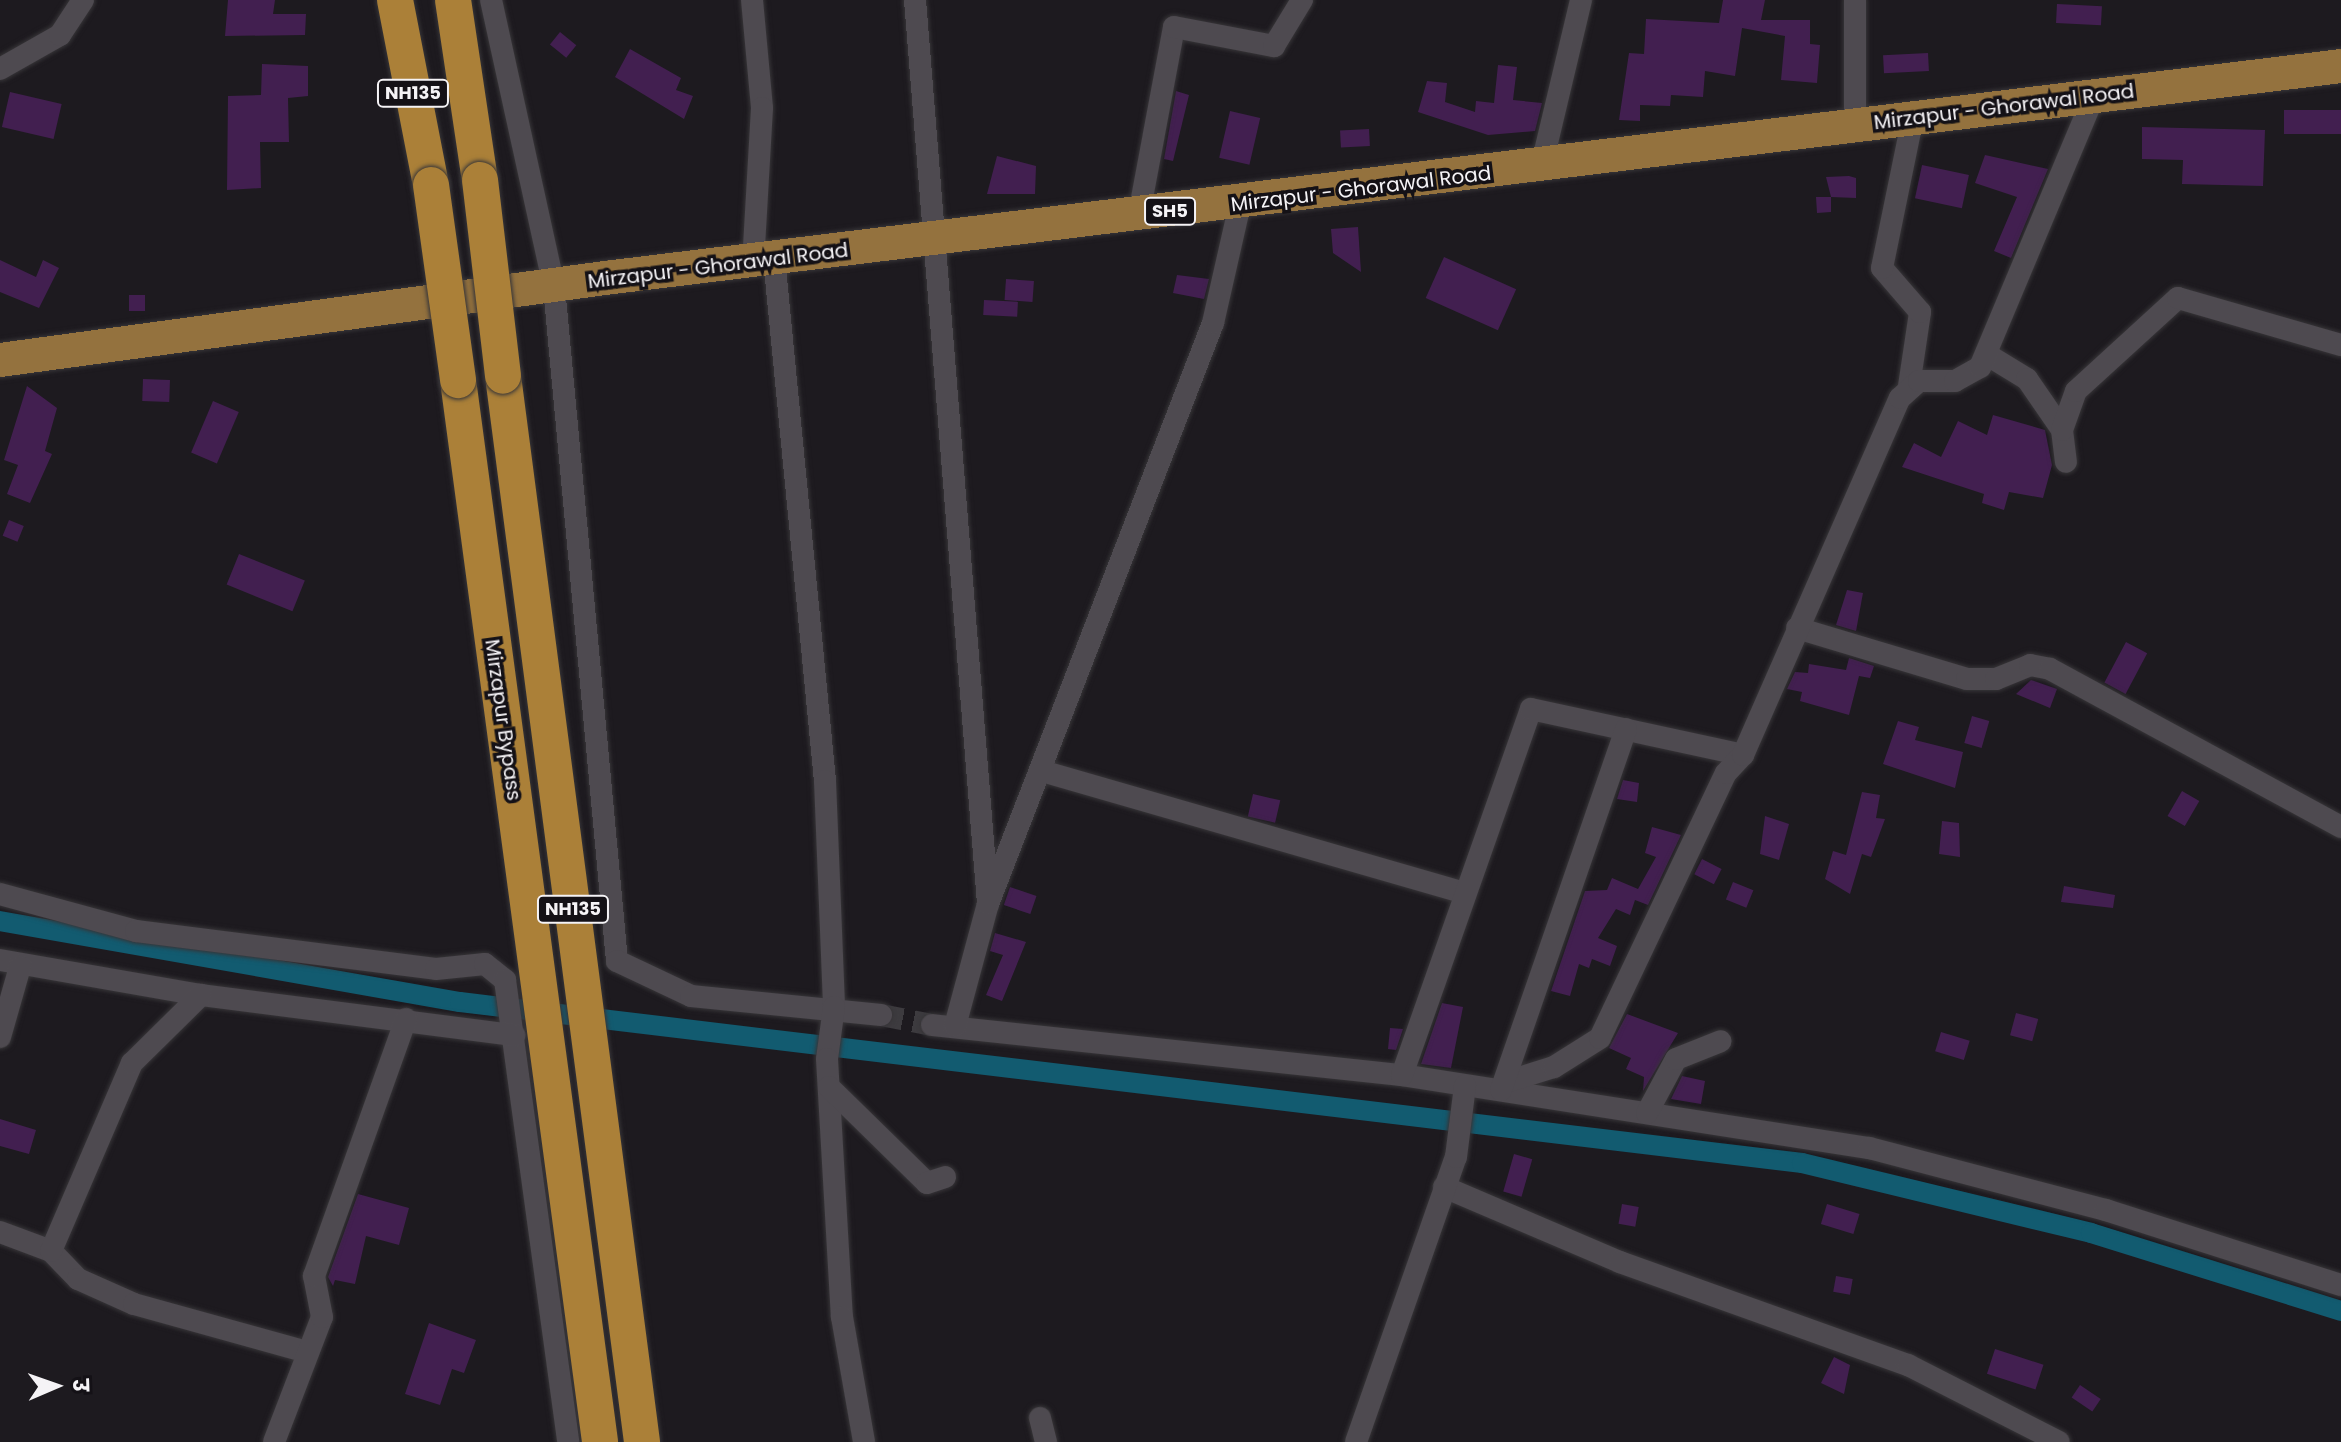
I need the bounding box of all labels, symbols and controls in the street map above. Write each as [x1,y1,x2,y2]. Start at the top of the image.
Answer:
road number: NH135 [375,79,451,107]
street label: Mirzapur - Ghorawal Road [1873,79,2135,135]
street label: Mirzapur - Ghorawal Road [1230,161,1492,217]
road number: SH5 [1144,197,1196,225]
street label: Mirzapur - Ghorawal Road [587,238,849,294]
street label: Mirzapur Bypass [480,638,526,802]
road number: NH135 [535,895,611,923]
north arrow [16,1346,96,1426]
text: उ [65,1378,96,1392]

